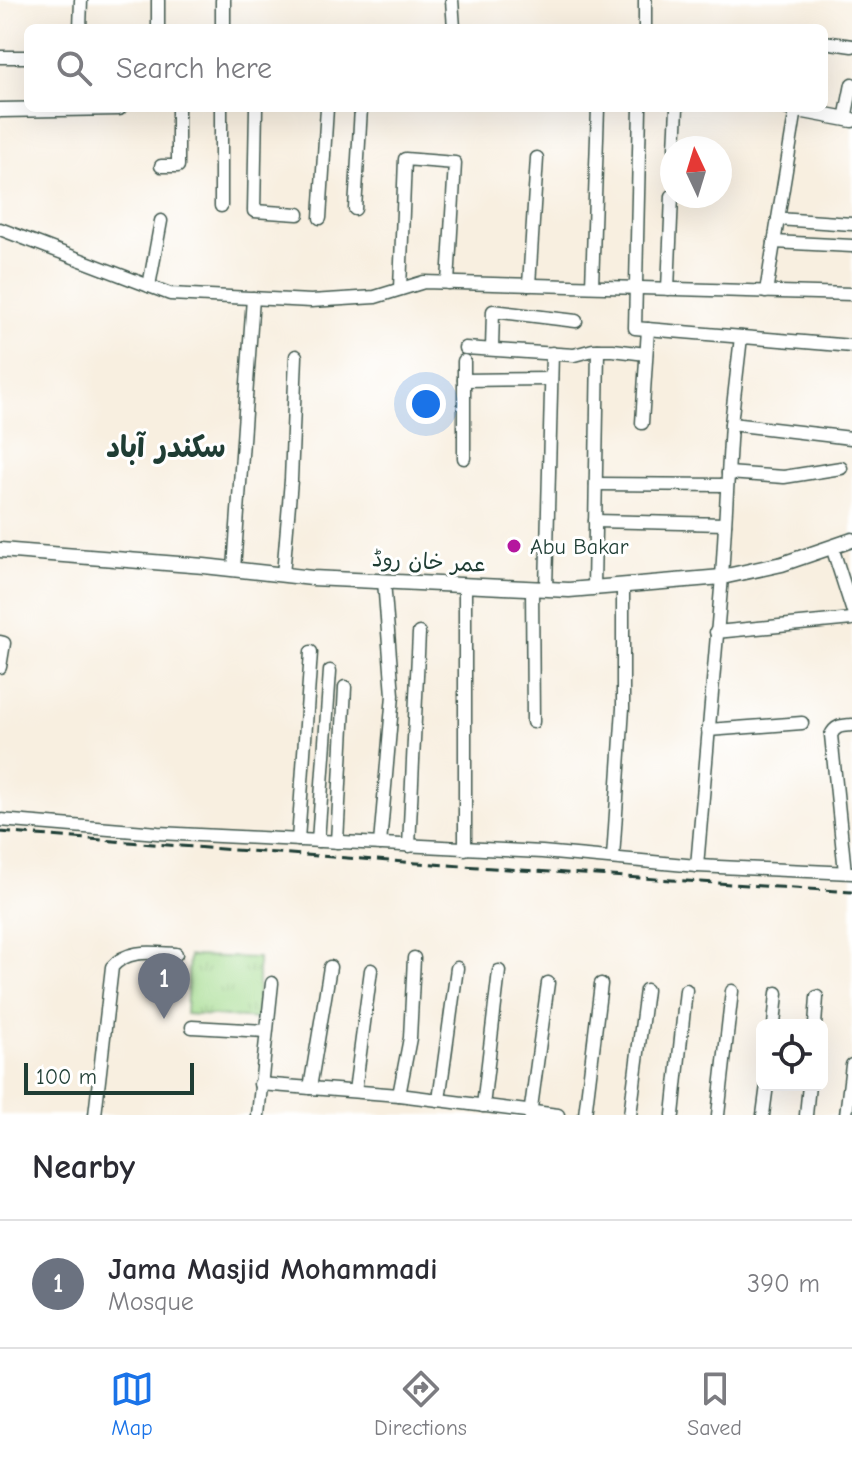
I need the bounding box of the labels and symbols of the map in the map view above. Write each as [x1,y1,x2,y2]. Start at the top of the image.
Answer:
north arrow [660,136,732,208]
your location [406,384,446,424]
district label: سکندر آباد [106,430,226,465]
place label: Abu Bakar [530,534,629,560]
marker: Abu Bakar [505,537,523,555]
street label: عمر خان روڈ [371,546,486,578]
pin: 1 [138,953,190,1019]
scale bar [24,1059,194,1095]

